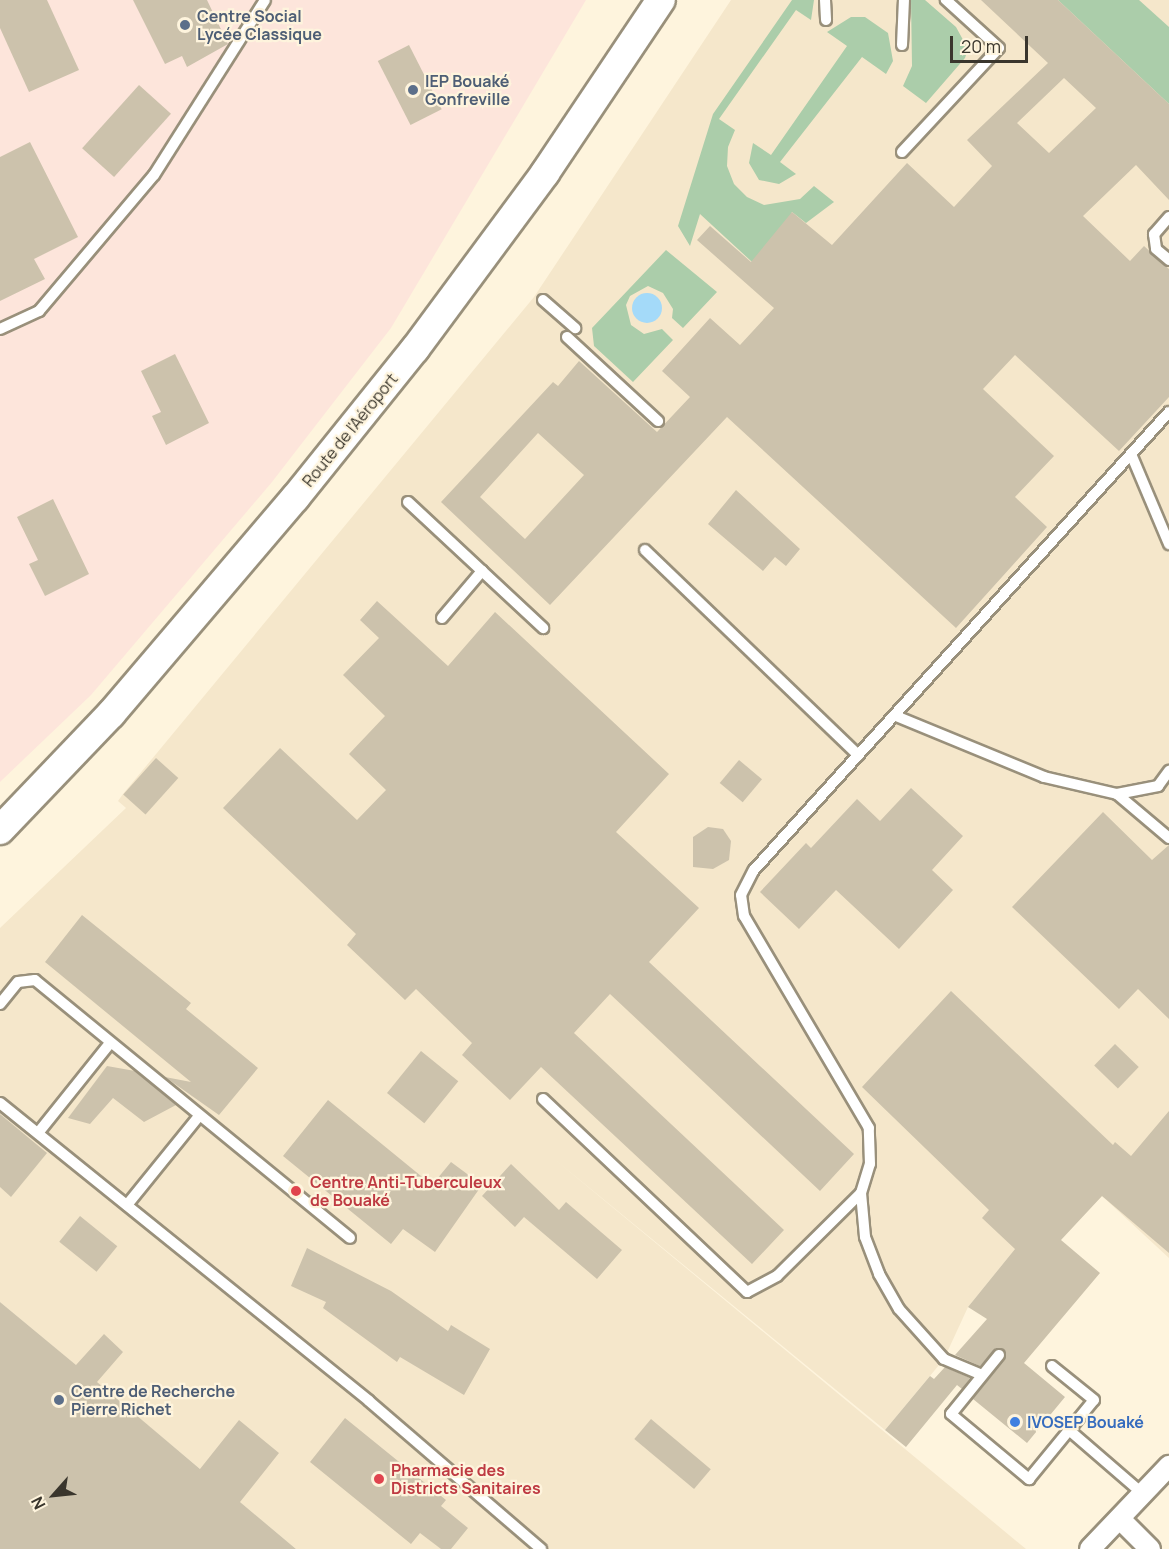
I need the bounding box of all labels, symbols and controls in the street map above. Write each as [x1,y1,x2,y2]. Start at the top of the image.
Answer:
place label: Centre Social Lycée Classique [197,6,322,44]
marker: Centre Social Lycée Classique [178,18,192,32]
scale bar [953,24,1031,62]
text: 20 m [961,34,1001,58]
place label: IEP Bouaké Gonfreville [425,71,510,109]
marker: IEP Bouaké Gonfreville [406,83,420,97]
street label: Route de l'Aéroport [298,369,402,491]
place label: Centre Anti-Tuberculeux de Bouaké [310,1172,502,1210]
marker: Centre Anti-Tuberculeux de Bouaké [287,1182,305,1200]
place label: Centre de Recherche Pierre Richet [71,1381,235,1419]
marker: Centre de Recherche Pierre Richet [52,1393,66,1407]
place label: IVOSEP Bouaké [1027,1412,1144,1432]
marker: IVOSEP Bouaké [1008,1415,1022,1429]
place label: Pharmacie des Districts Sanitaires [391,1460,541,1498]
north arrow [24,1465,84,1525]
marker: Pharmacie des Districts Sanitaires [372,1472,386,1486]
text: N [26,1493,50,1513]

